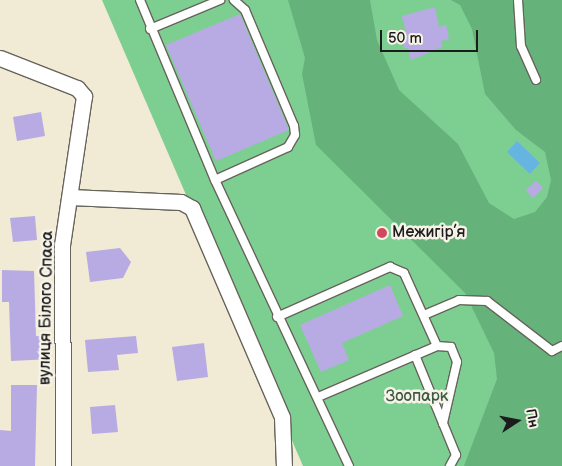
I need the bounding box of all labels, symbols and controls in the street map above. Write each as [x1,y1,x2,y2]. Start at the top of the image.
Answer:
scale bar [382,20,480,52]
text: 50 m [388,29,422,48]
place label: Межигір’я [392,223,465,243]
marker: Межигір’я [376,227,388,239]
street label: вулиця Білого Спаса [36,231,58,385]
park label: Зоопарк [386,387,448,407]
north arrow [492,396,542,446]
text: Пн [522,407,542,429]

